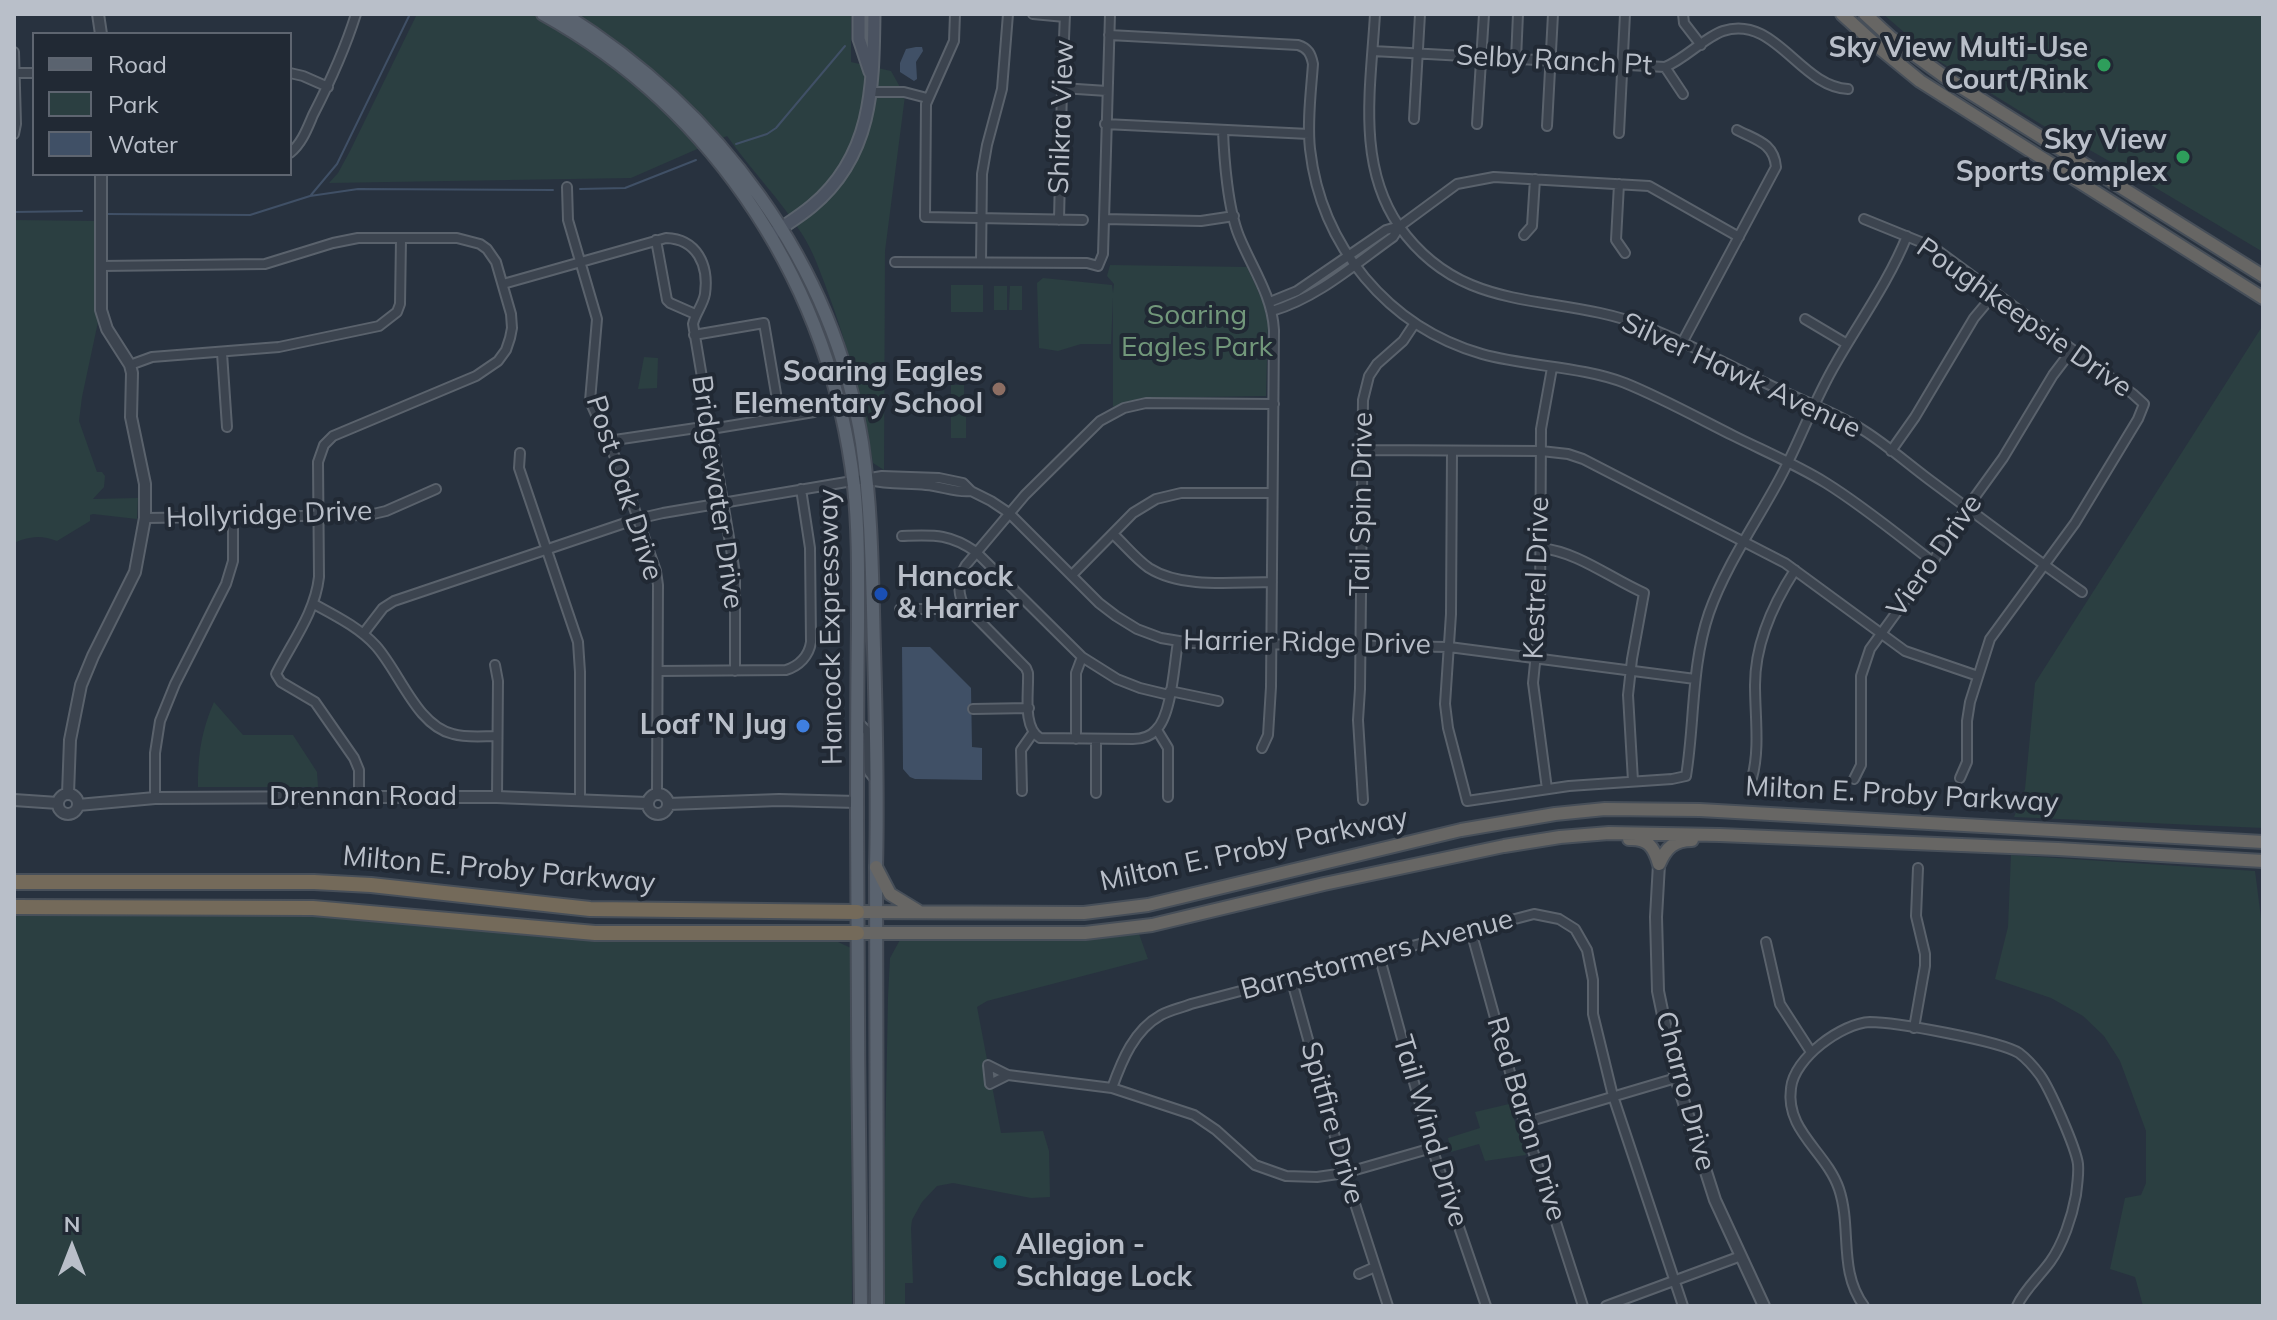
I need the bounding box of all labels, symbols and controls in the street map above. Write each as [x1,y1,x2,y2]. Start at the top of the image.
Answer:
legend [32,32,292,176]
place label: Sky View Multi-Use Court/Rink [1828,32,2088,98]
street label: Shikra View [1043,39,1081,195]
street label: Selby Ranch Pt [1455,39,1653,83]
text: Road [108,49,167,79]
marker: Sky View Multi-Use Court/Rink [2095,56,2113,74]
text: Park [108,89,159,119]
place label: Sky View Sports Complex [1956,124,2167,190]
text: Water [108,129,178,159]
marker: Sky View Sports Complex [2174,148,2192,166]
street label: Poughkeepsie Drive [1910,231,2138,405]
park label: Soaring Eagles Park [1121,299,1273,365]
street label: Silver Hawk Avenue [1616,306,1866,446]
place label: Soaring Eagles Elementary School [734,356,983,422]
street label: Bridgewater Drive [684,373,750,611]
marker: Soaring Eagles Elementary School [990,380,1008,398]
street label: Post Oak Drive [578,391,670,585]
street label: Tail Spin Drive [1344,411,1380,597]
street label: Viero Drive [1880,488,1990,624]
street label: Hancock Expressway [812,489,850,765]
street label: Hollyridge Drive [165,495,373,535]
street label: Kestrel Drive [1517,496,1557,660]
place label: Hancock & Harrier [897,561,1019,627]
marker: Hancock & Harrier [872,585,890,603]
street label: Harrier Ridge Drive [1183,624,1431,662]
place label: Loaf 'N Jug [640,709,787,743]
marker: Loaf 'N Jug [794,717,812,735]
street label: Milton E. Proby Parkway [1744,770,2060,820]
street label: Drennan Road [269,780,457,814]
street label: Milton E. Proby Parkway [1097,801,1411,899]
street label: Milton E. Proby Parkway [341,840,657,900]
street label: Barnstormers Avenue [1237,902,1517,1008]
street label: Charro Drive [1648,1008,1722,1174]
street label: Red Baron Drive [1479,1013,1573,1225]
street label: Tail Wind Drive [1385,1031,1475,1231]
street label: Spitfire Drive [1293,1038,1371,1208]
north arrow [32,1208,112,1288]
text: N [64,1210,80,1238]
place label: Allegion - Schlage Lock [1016,1229,1192,1295]
marker: Allegion - Schlage Lock [991,1253,1009,1271]

